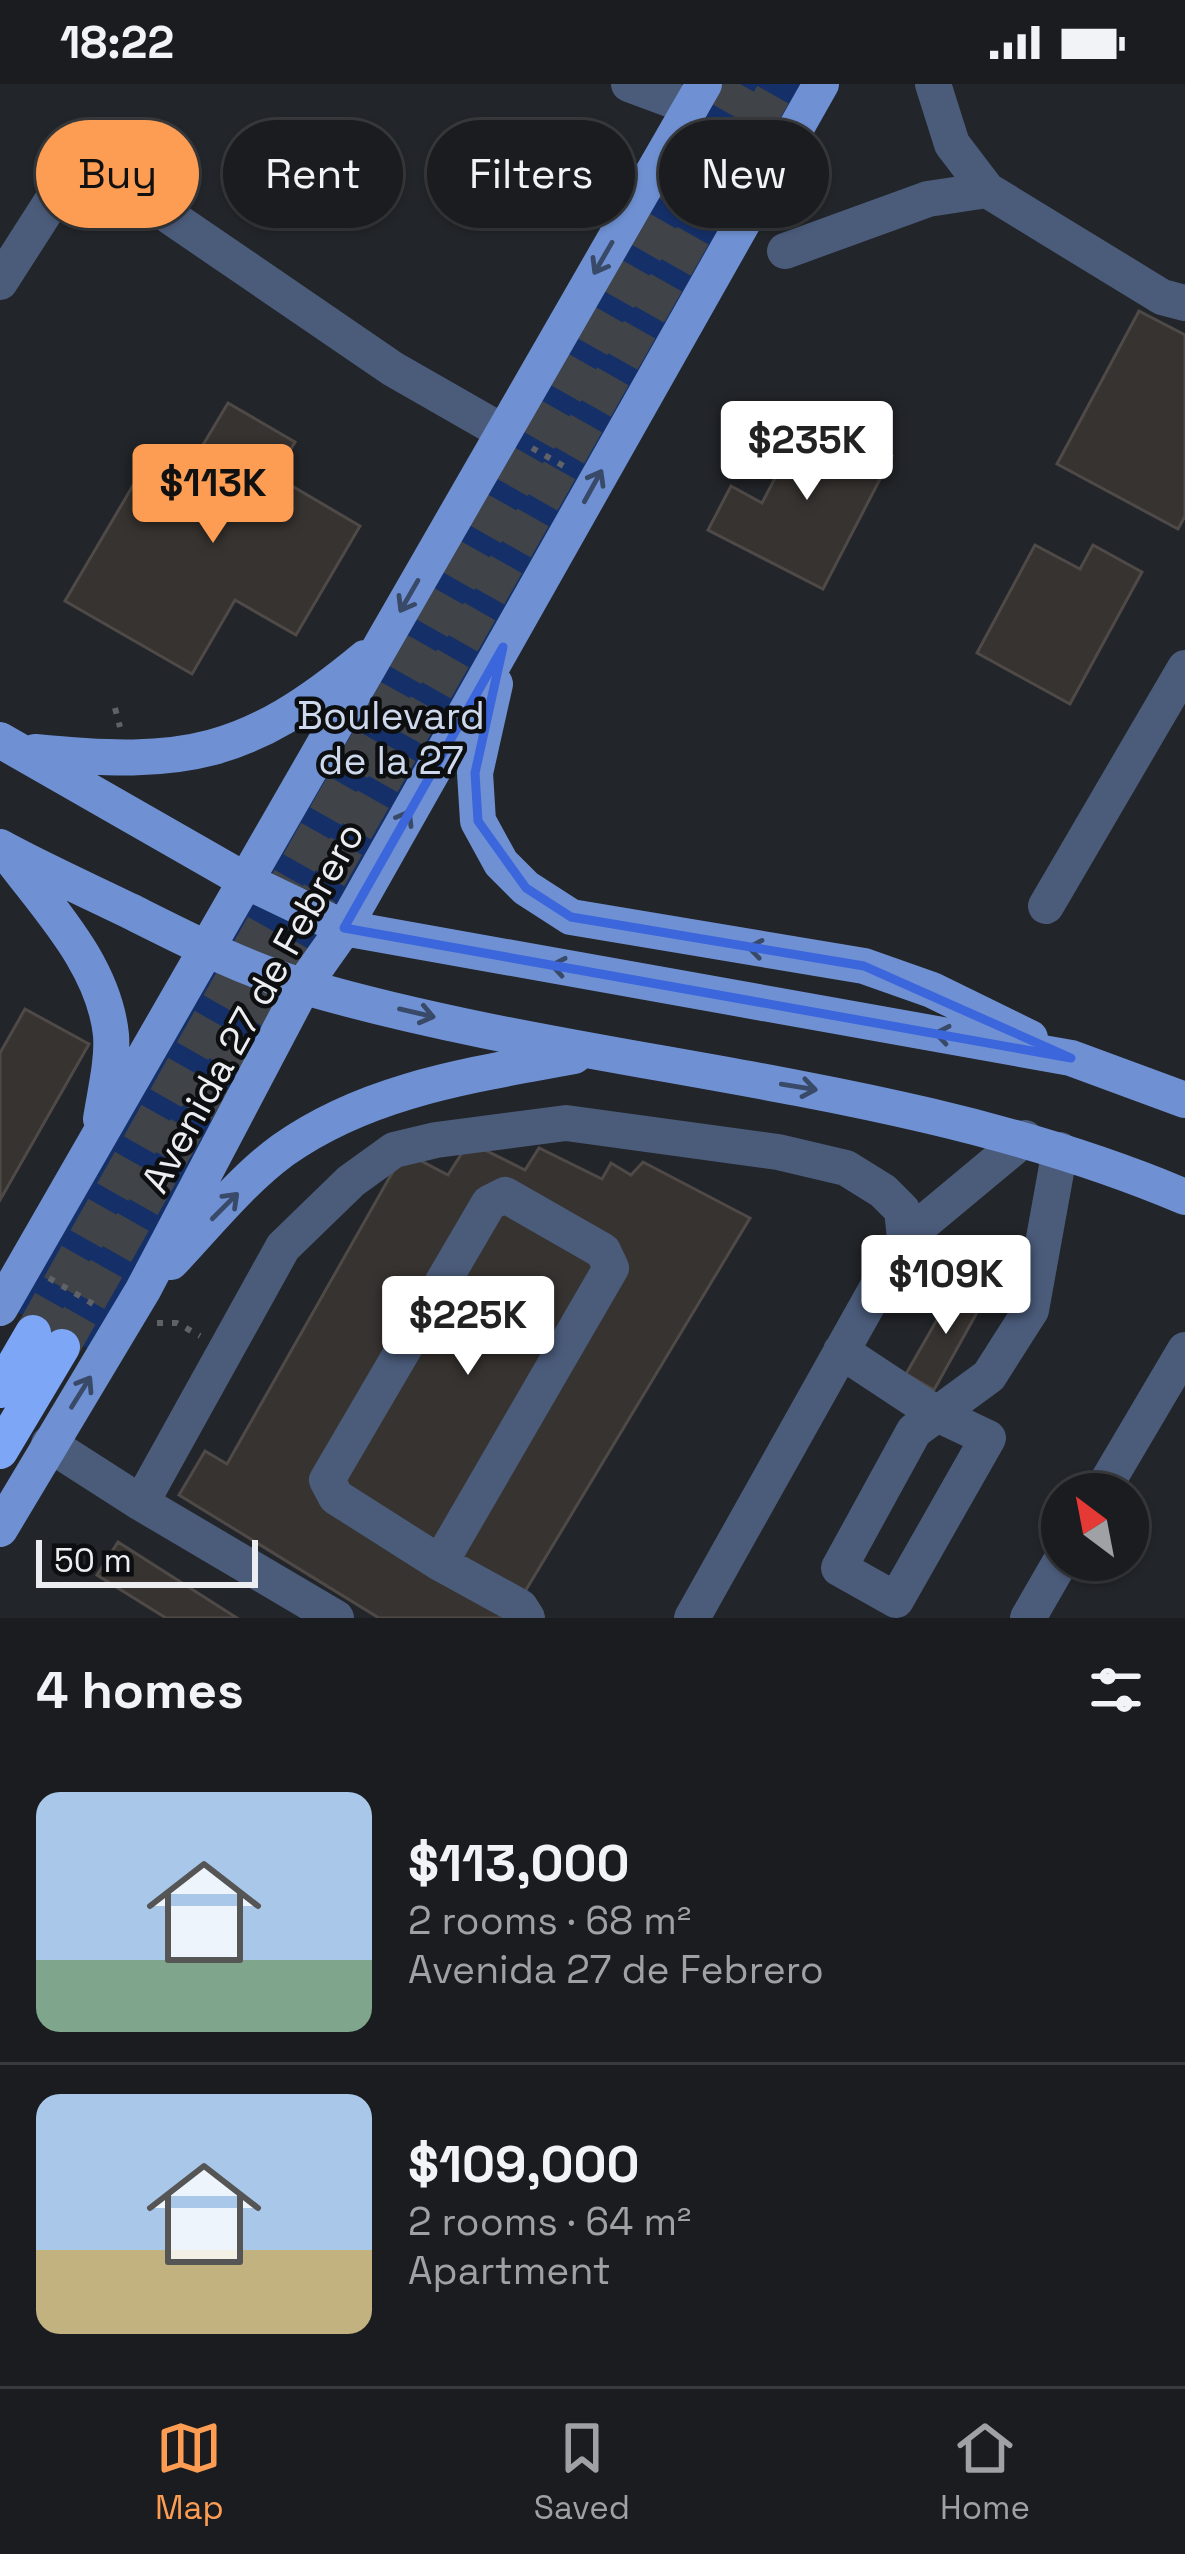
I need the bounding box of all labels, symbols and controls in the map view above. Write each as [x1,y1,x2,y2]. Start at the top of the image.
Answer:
text: 18:22 [60,14,174,71]
chip: Buy [36,120,199,228]
chip: Rent [223,120,403,228]
chip: Filters [427,120,635,228]
chip: New [659,120,829,228]
one-way arrow [591,240,615,275]
pin: $235K [723,401,891,503]
text: $235K [748,415,866,464]
pin: $113K [129,444,297,546]
text: $113K [159,458,267,507]
one-way arrow [582,469,605,504]
one-way arrow [397,578,420,613]
park label: Boulevard de la 27 [297,691,485,785]
one-way arrow [390,809,414,844]
street label: Avenida 27 de Febrero [130,813,375,1201]
one-way arrow [747,937,786,960]
one-way arrow [549,955,588,978]
one-way arrow [397,1002,435,1025]
one-way arrow [933,1024,972,1047]
one-way arrow [779,1076,818,1099]
one-way arrow [210,1192,238,1221]
pin: $109K [862,1235,1030,1337]
text: $109K [888,1249,1004,1298]
pin: $225K [384,1276,552,1378]
text: $225K [409,1290,527,1339]
one-way arrow [69,1376,93,1410]
north arrow [1041,1473,1149,1581]
map controls [1041,1473,1149,1581]
scale bar [36,1534,258,1587]
text: 50 m [54,1540,132,1582]
icon: filters [1083,1657,1149,1723]
text: 4 homes [36,1658,244,1723]
text: $113,000 [408,1831,630,1896]
icon: home [132,1840,276,1984]
text: 2 rooms · 68 m² [408,1896,691,1945]
text: Avenida 27 de Febrero [408,1945,824,1994]
text: $109,000 [408,2132,640,2197]
icon: home [132,2142,276,2286]
text: 2 rooms · 64 m² [408,2197,691,2246]
text: Apartment [408,2246,611,2295]
tab: Map [155,2415,224,2529]
tab: Saved [534,2415,630,2529]
tab: Home [940,2415,1030,2529]

